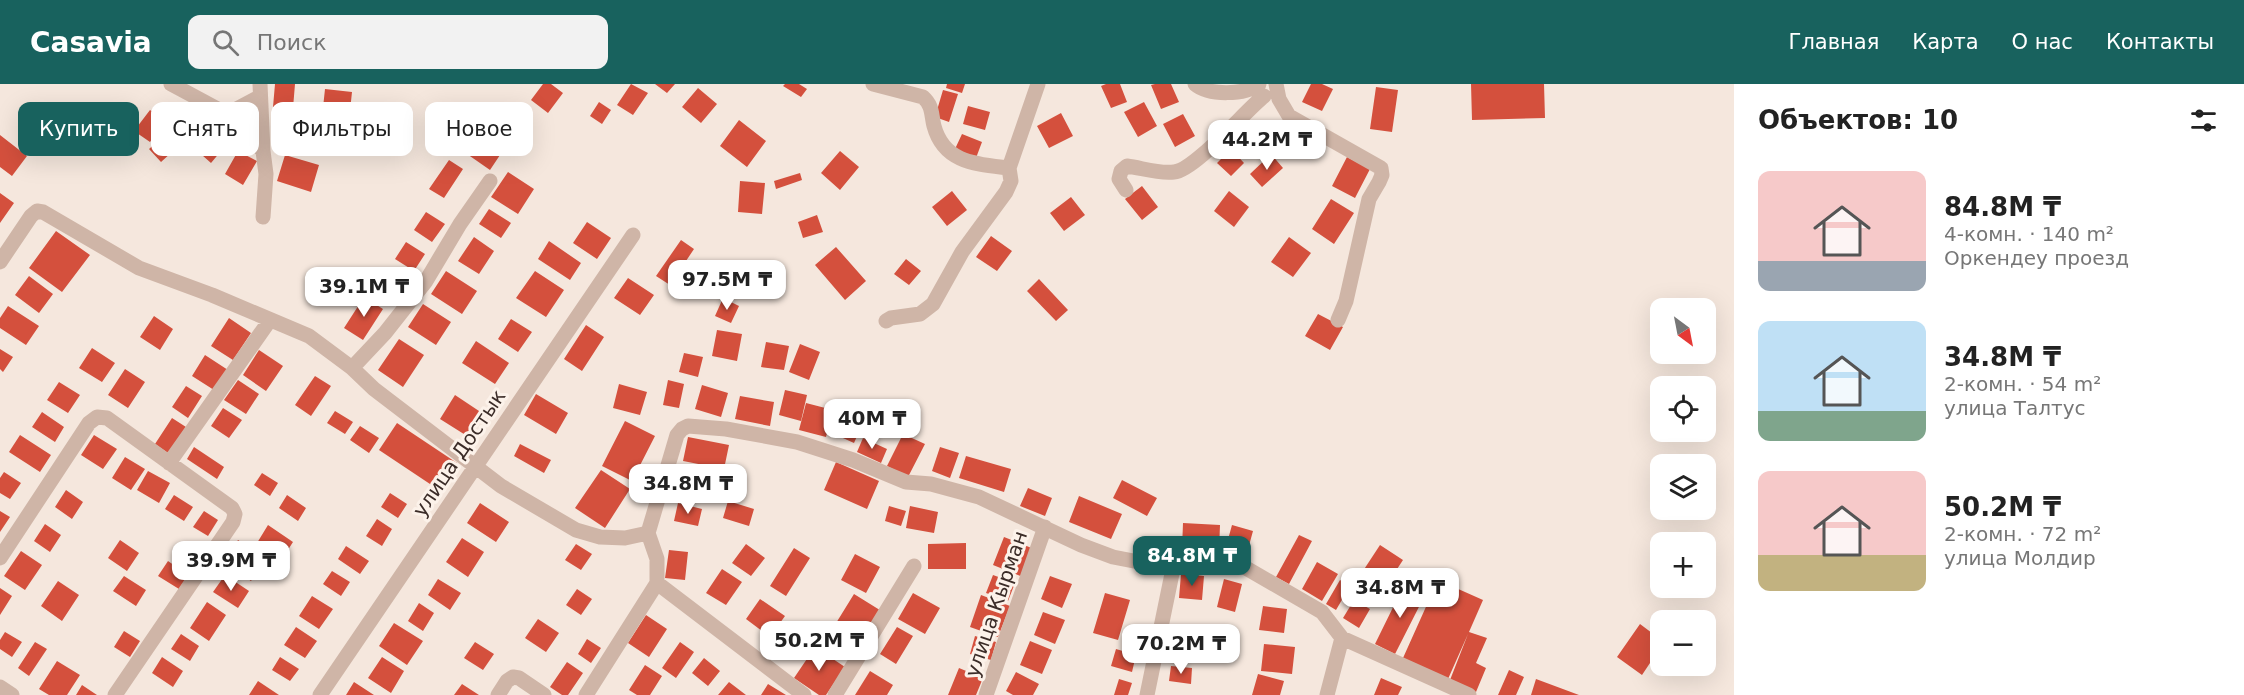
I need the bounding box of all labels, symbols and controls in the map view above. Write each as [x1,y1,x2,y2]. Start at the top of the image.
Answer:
search box [188,15,608,69]
text: Casavia [30,26,152,59]
icon: search [209,26,242,59]
text: Поиск [257,30,326,55]
text: Главная [1789,30,1879,54]
text: Карта [1912,30,1979,54]
text: О нас [2012,30,2073,54]
text: Контакты [2106,30,2214,54]
chip: Купить [18,102,139,156]
chip: Снять [151,102,259,156]
chip: Фильтры [271,102,413,156]
chip: Новое [425,102,533,156]
icon: filters [2187,104,2220,137]
text: Объектов: 10 [1758,105,1958,135]
pin: 44.2M ₸ [1212,120,1322,171]
text: 44.2M ₸ [1222,127,1312,151]
text: 84.8M ₸ [1944,192,2061,222]
icon: home [1806,195,1878,267]
text: 4-комн. · 140 m² [1944,222,2114,246]
text: Оркендеу проезд [1944,246,2129,270]
pin: 97.5M ₸ [672,260,782,311]
pin: 39.1M ₸ [309,267,419,318]
text: 97.5M ₸ [682,267,772,291]
text: 39.1M ₸ [319,274,409,298]
north arrow [1650,298,1716,364]
map controls [1650,298,1716,676]
text: 34.8M ₸ [1944,342,2061,372]
icon: home [1806,345,1878,417]
text: 2-комн. · 54 m² [1944,372,2101,396]
button: locate [1650,376,1716,442]
street label: улица Достык [408,385,510,521]
text: улица Талтус [1944,396,2086,420]
pin: 40M ₸ [830,399,914,450]
text: 40M ₸ [838,406,906,430]
button: layers [1650,454,1716,520]
pin: 34.8M ₸ [633,464,743,515]
text: 34.8M ₸ [643,471,733,495]
text: 50.2M ₸ [1944,492,2061,522]
icon: home [1806,495,1878,567]
text: 2-комн. · 72 m² [1944,522,2101,546]
street label: улица Кырман [960,528,1032,680]
button: + [1650,532,1716,598]
pin: 84.8M ₸ [1137,536,1247,587]
pin: 39.9M ₸ [176,541,286,592]
text: 84.8M ₸ [1147,543,1237,567]
text: улица Молдир [1944,546,2096,570]
text: 39.9M ₸ [186,548,276,572]
pin: 34.8M ₸ [1345,568,1455,619]
text: 34.8M ₸ [1355,575,1445,599]
button: − [1650,610,1716,676]
pin: 50.2M ₸ [764,621,874,672]
pin: 70.2M ₸ [1126,624,1236,675]
text: 50.2M ₸ [774,628,864,652]
text: 70.2M ₸ [1136,631,1226,655]

